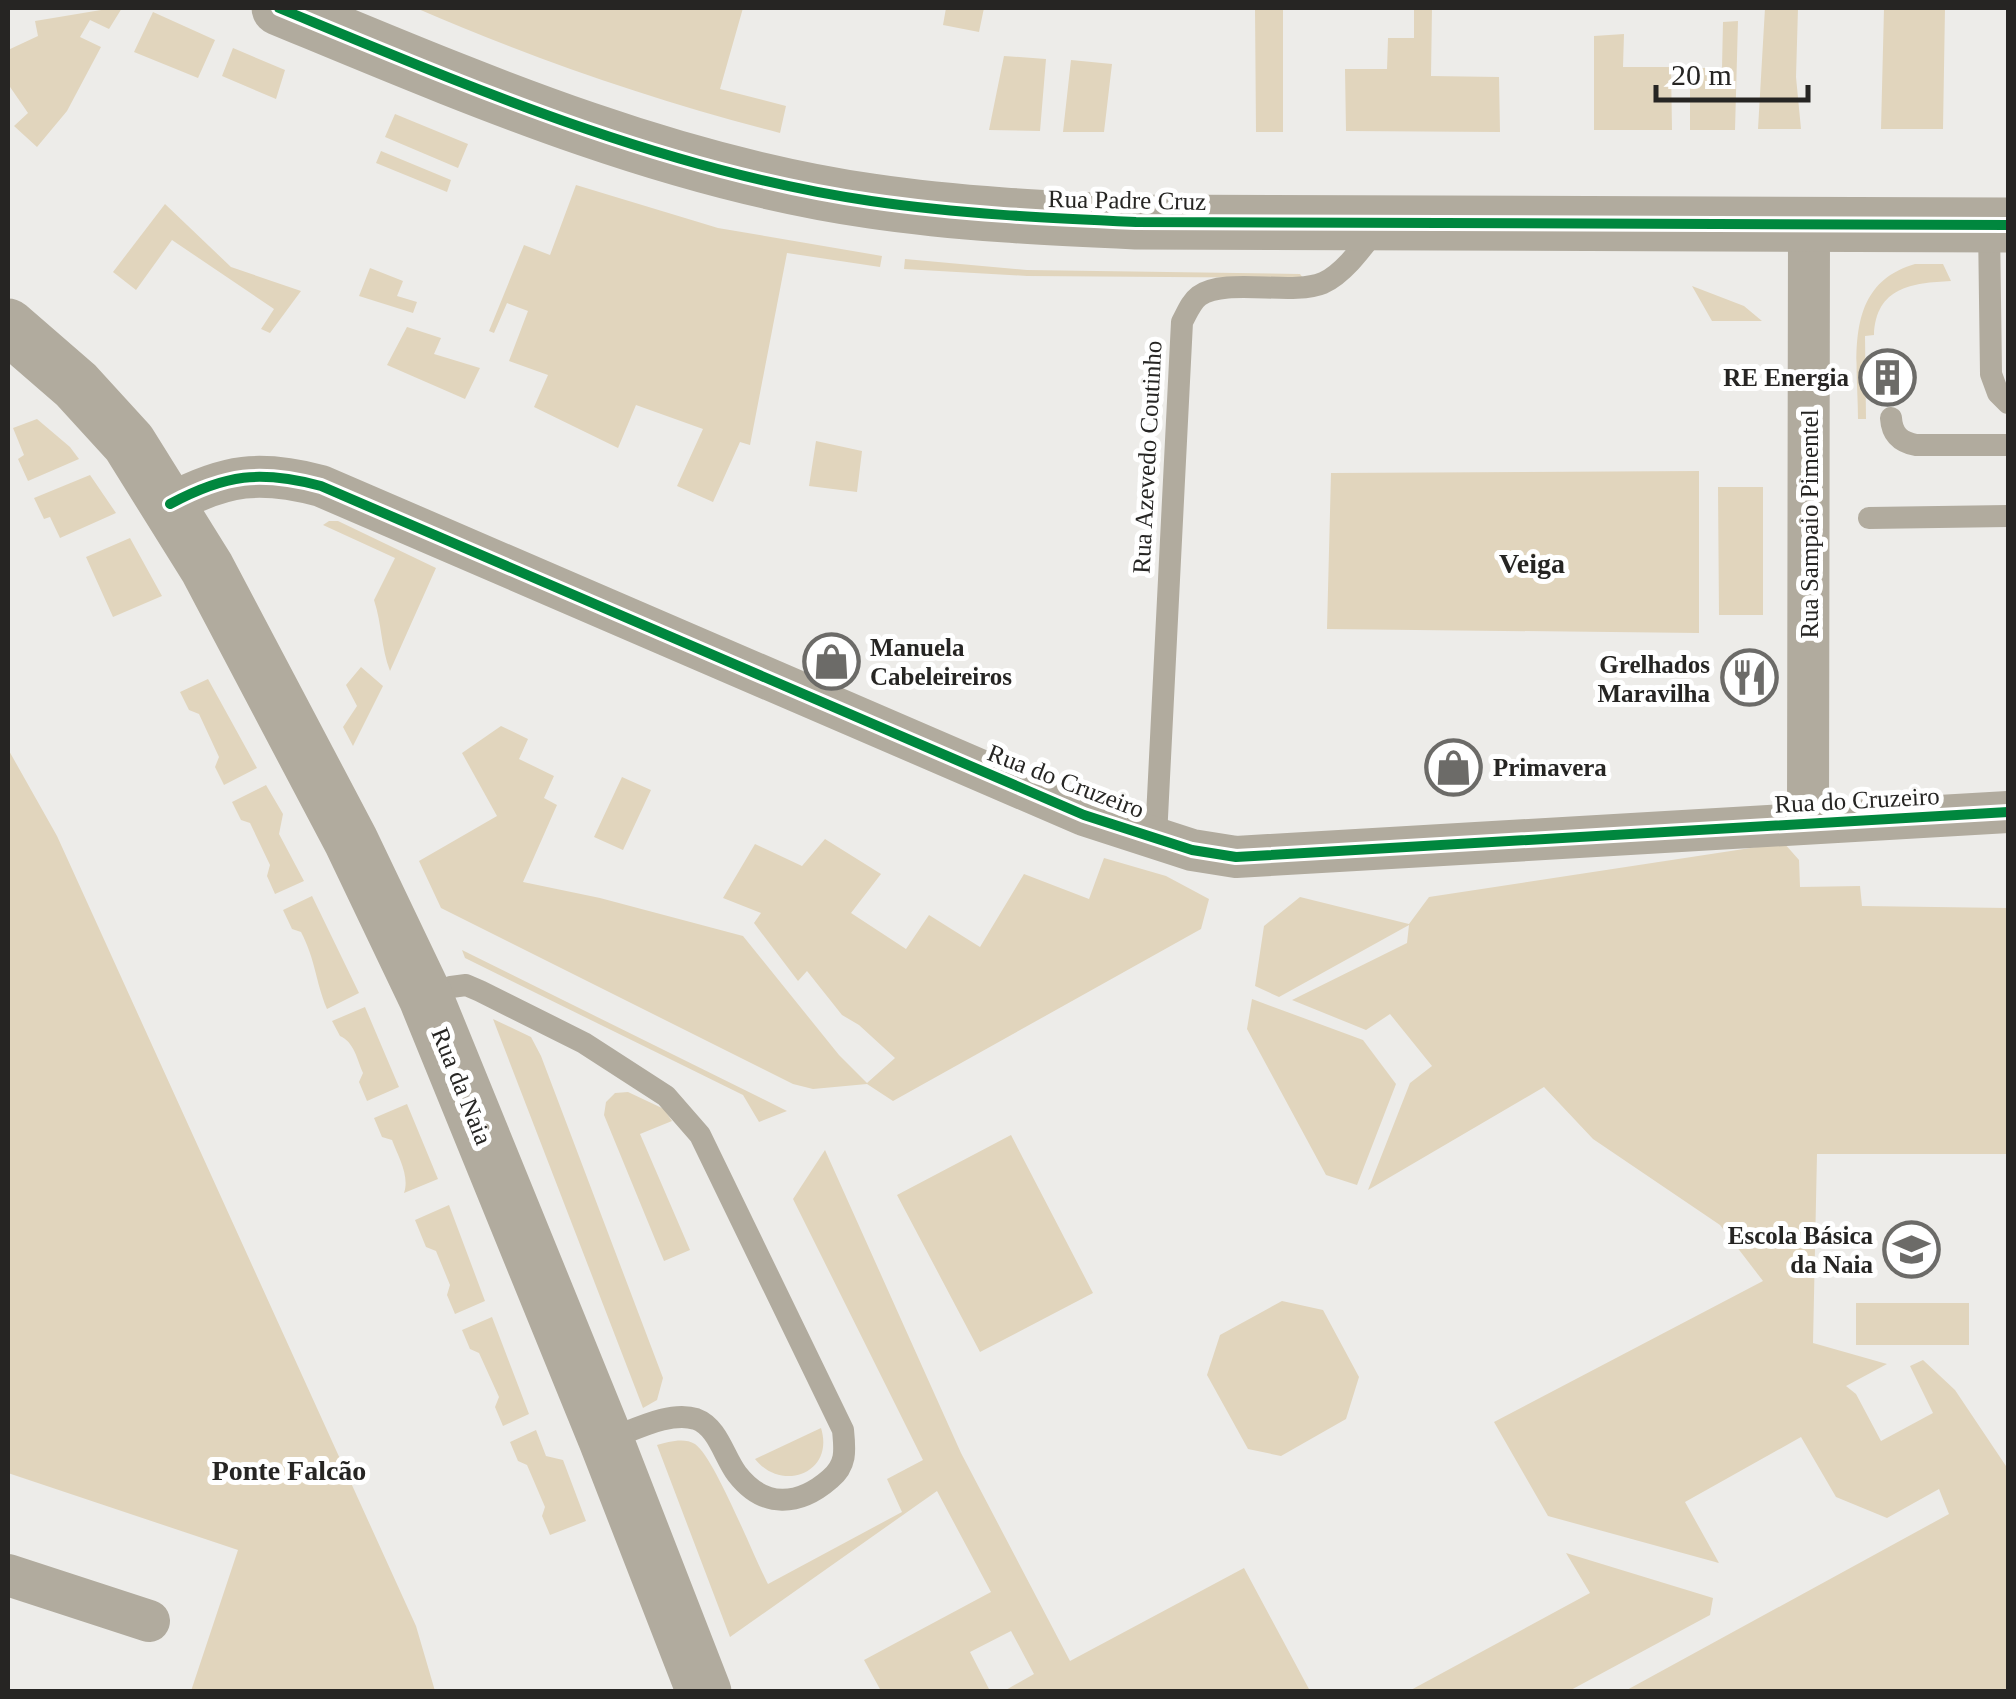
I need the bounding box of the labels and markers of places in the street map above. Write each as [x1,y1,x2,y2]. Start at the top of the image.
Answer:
building icon: RE Energia [1858,347,1918,407]
place label: RE Energia [1723,364,1849,391]
shop icon: Manuela Cabeleireiros [801,631,861,691]
place label: Manuela Cabeleireiros [870,634,1012,690]
restaurant icon: Grelhados Maravilha [1719,648,1779,708]
place label: Grelhados Maravilha [1598,651,1710,707]
shop icon: Primavera [1424,737,1484,797]
place label: Primavera [1493,754,1607,781]
school or university icon: Escola Básica da Naia [1882,1219,1942,1279]
place label: Escola Básica da Naia [1728,1222,1873,1278]

